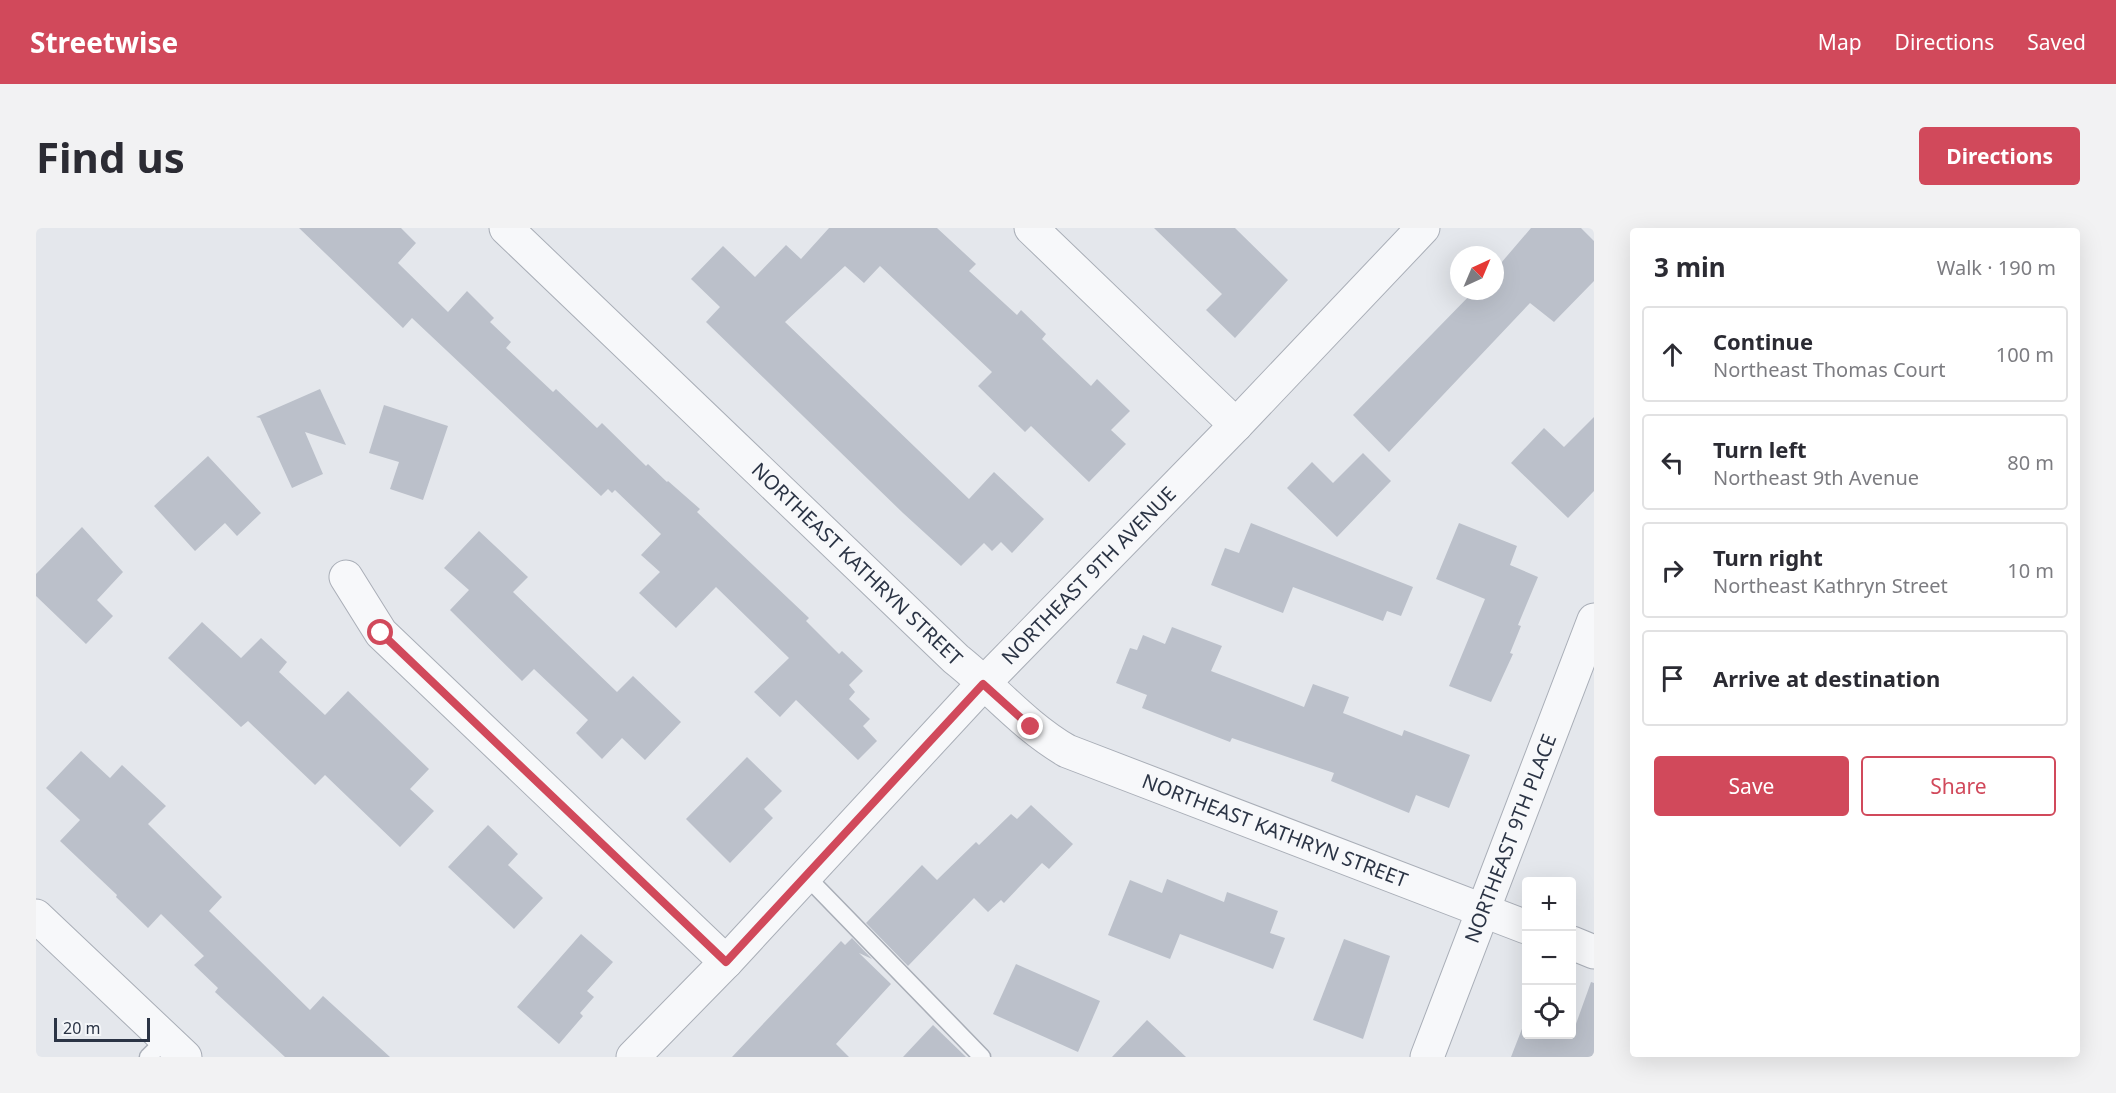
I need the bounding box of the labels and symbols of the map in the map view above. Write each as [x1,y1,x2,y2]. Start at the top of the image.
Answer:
north arrow [1450,246,1504,300]
street label: NORTHEAST KATHRYN STREET [746,456,969,671]
street label: NORTHEAST 9TH AVENUE [995,480,1182,670]
route start [367,619,393,645]
route end [1017,713,1043,739]
street label: NORTHEAST 9TH PLACE [1458,730,1562,947]
street label: NORTHEAST KATHRYN STREET [1138,767,1412,893]
scale bar [54,1015,150,1042]

